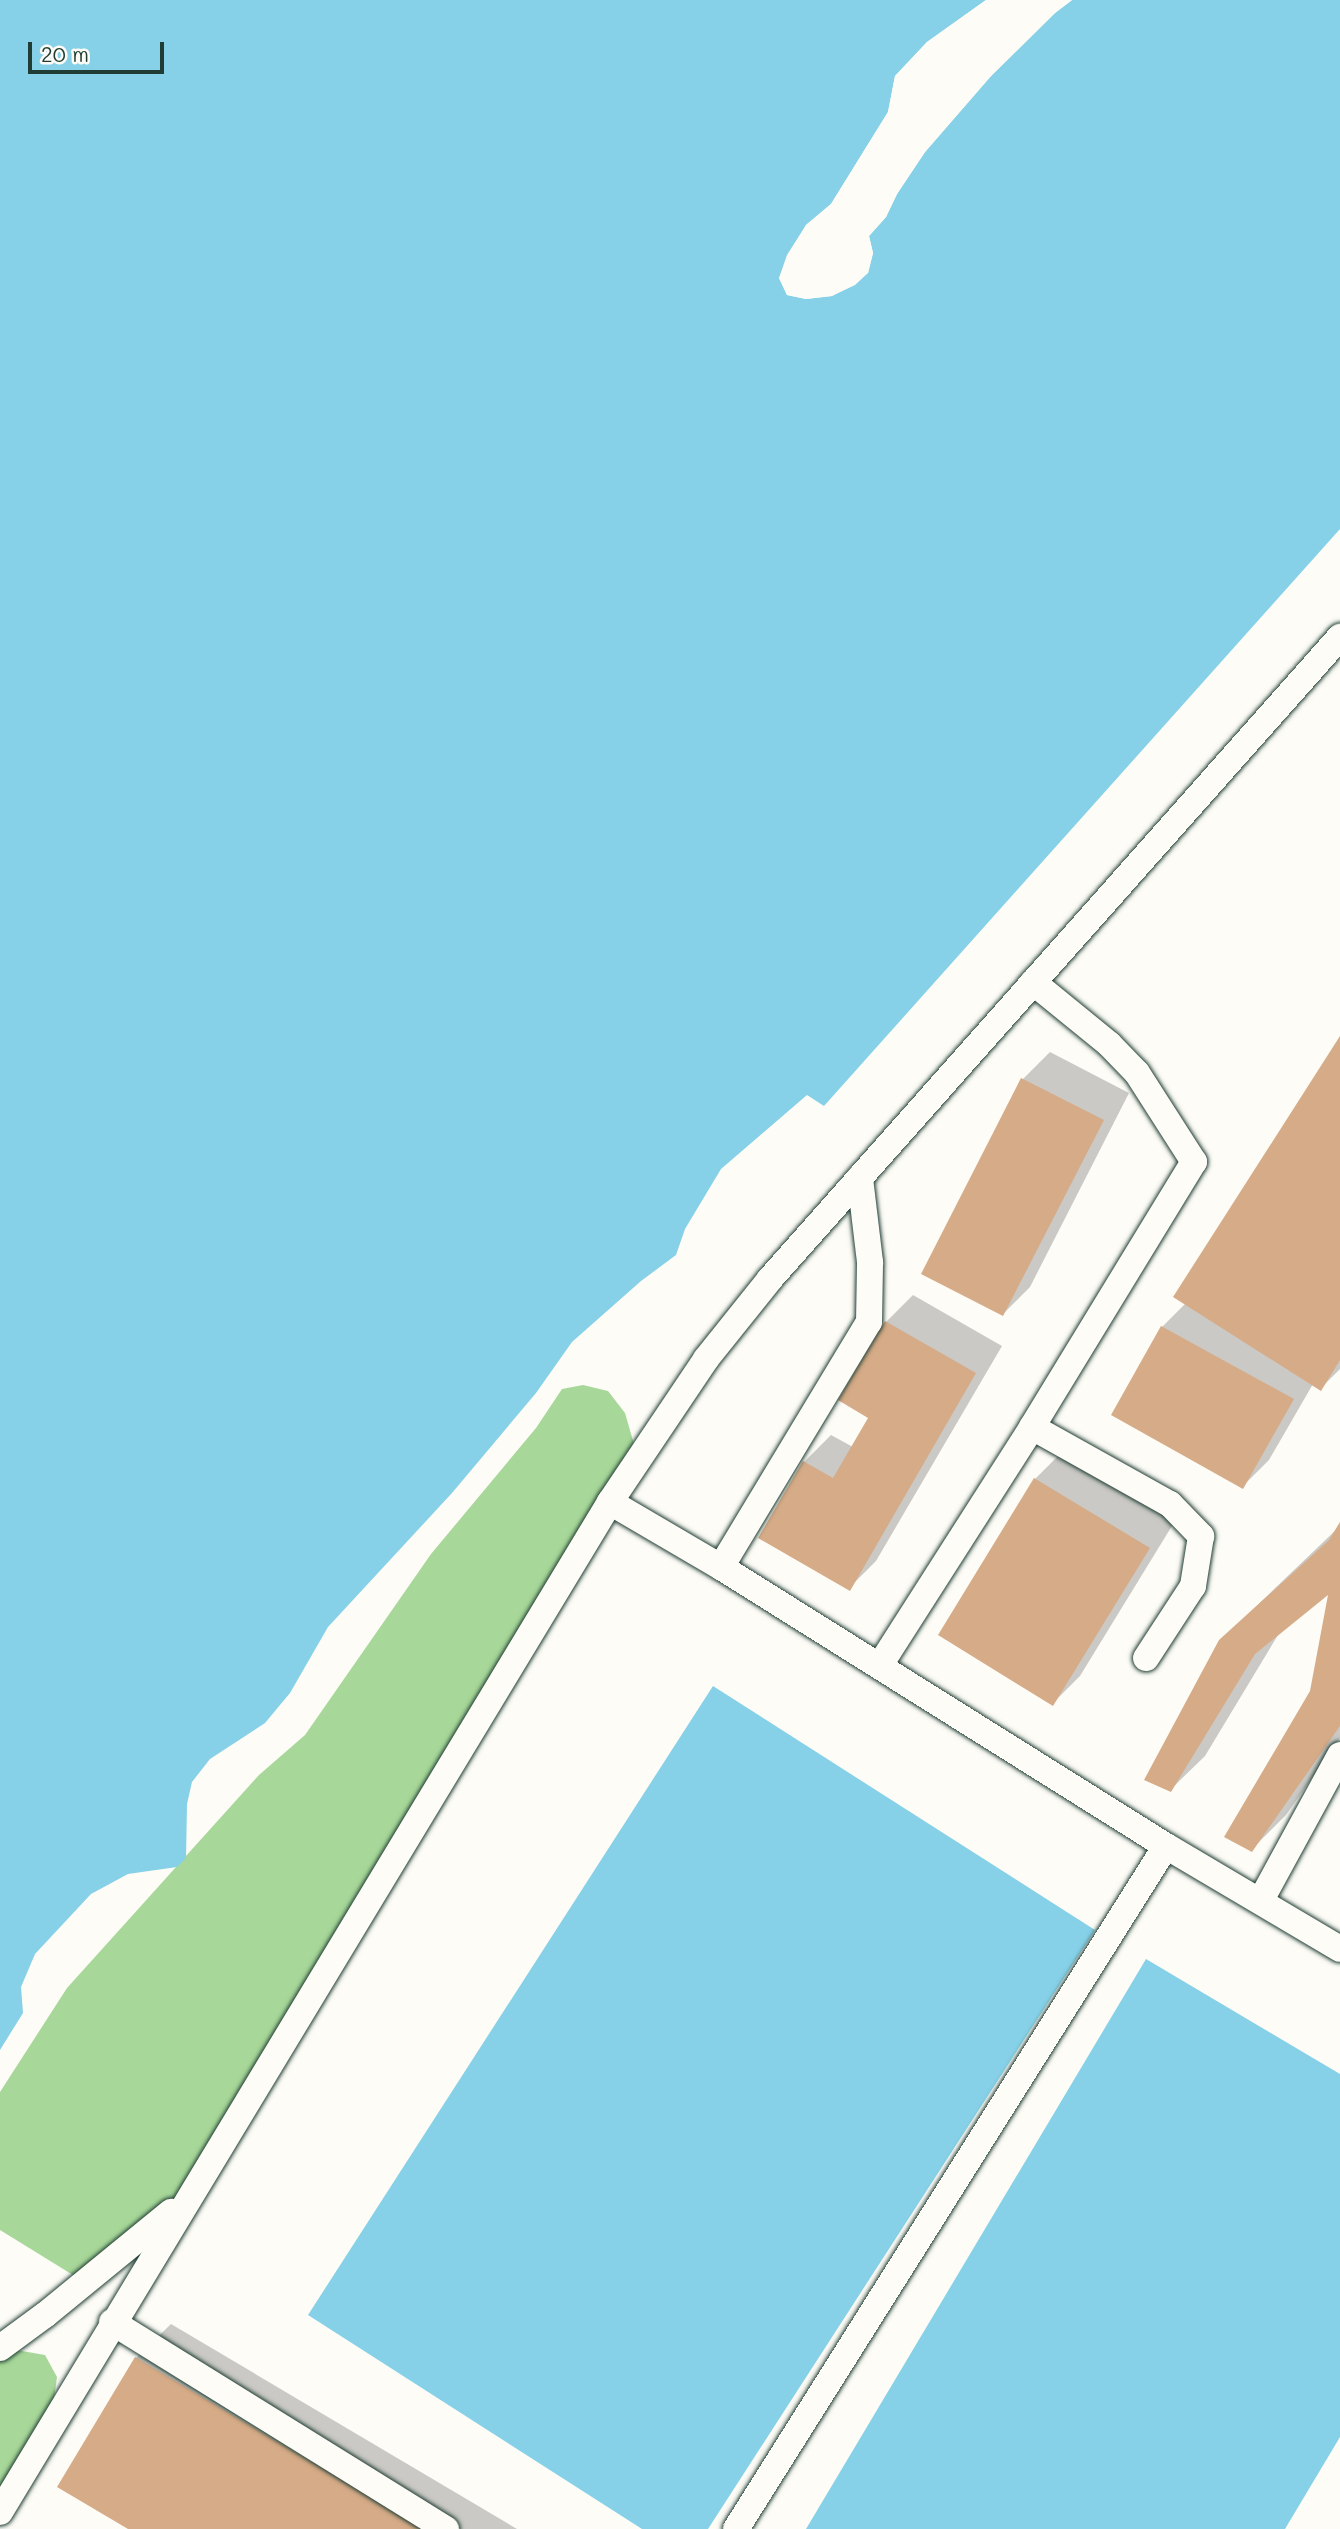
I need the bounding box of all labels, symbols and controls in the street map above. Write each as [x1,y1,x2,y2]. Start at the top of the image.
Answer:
scale bar [32,28,168,72]
text: 20 m [41,40,89,67]

